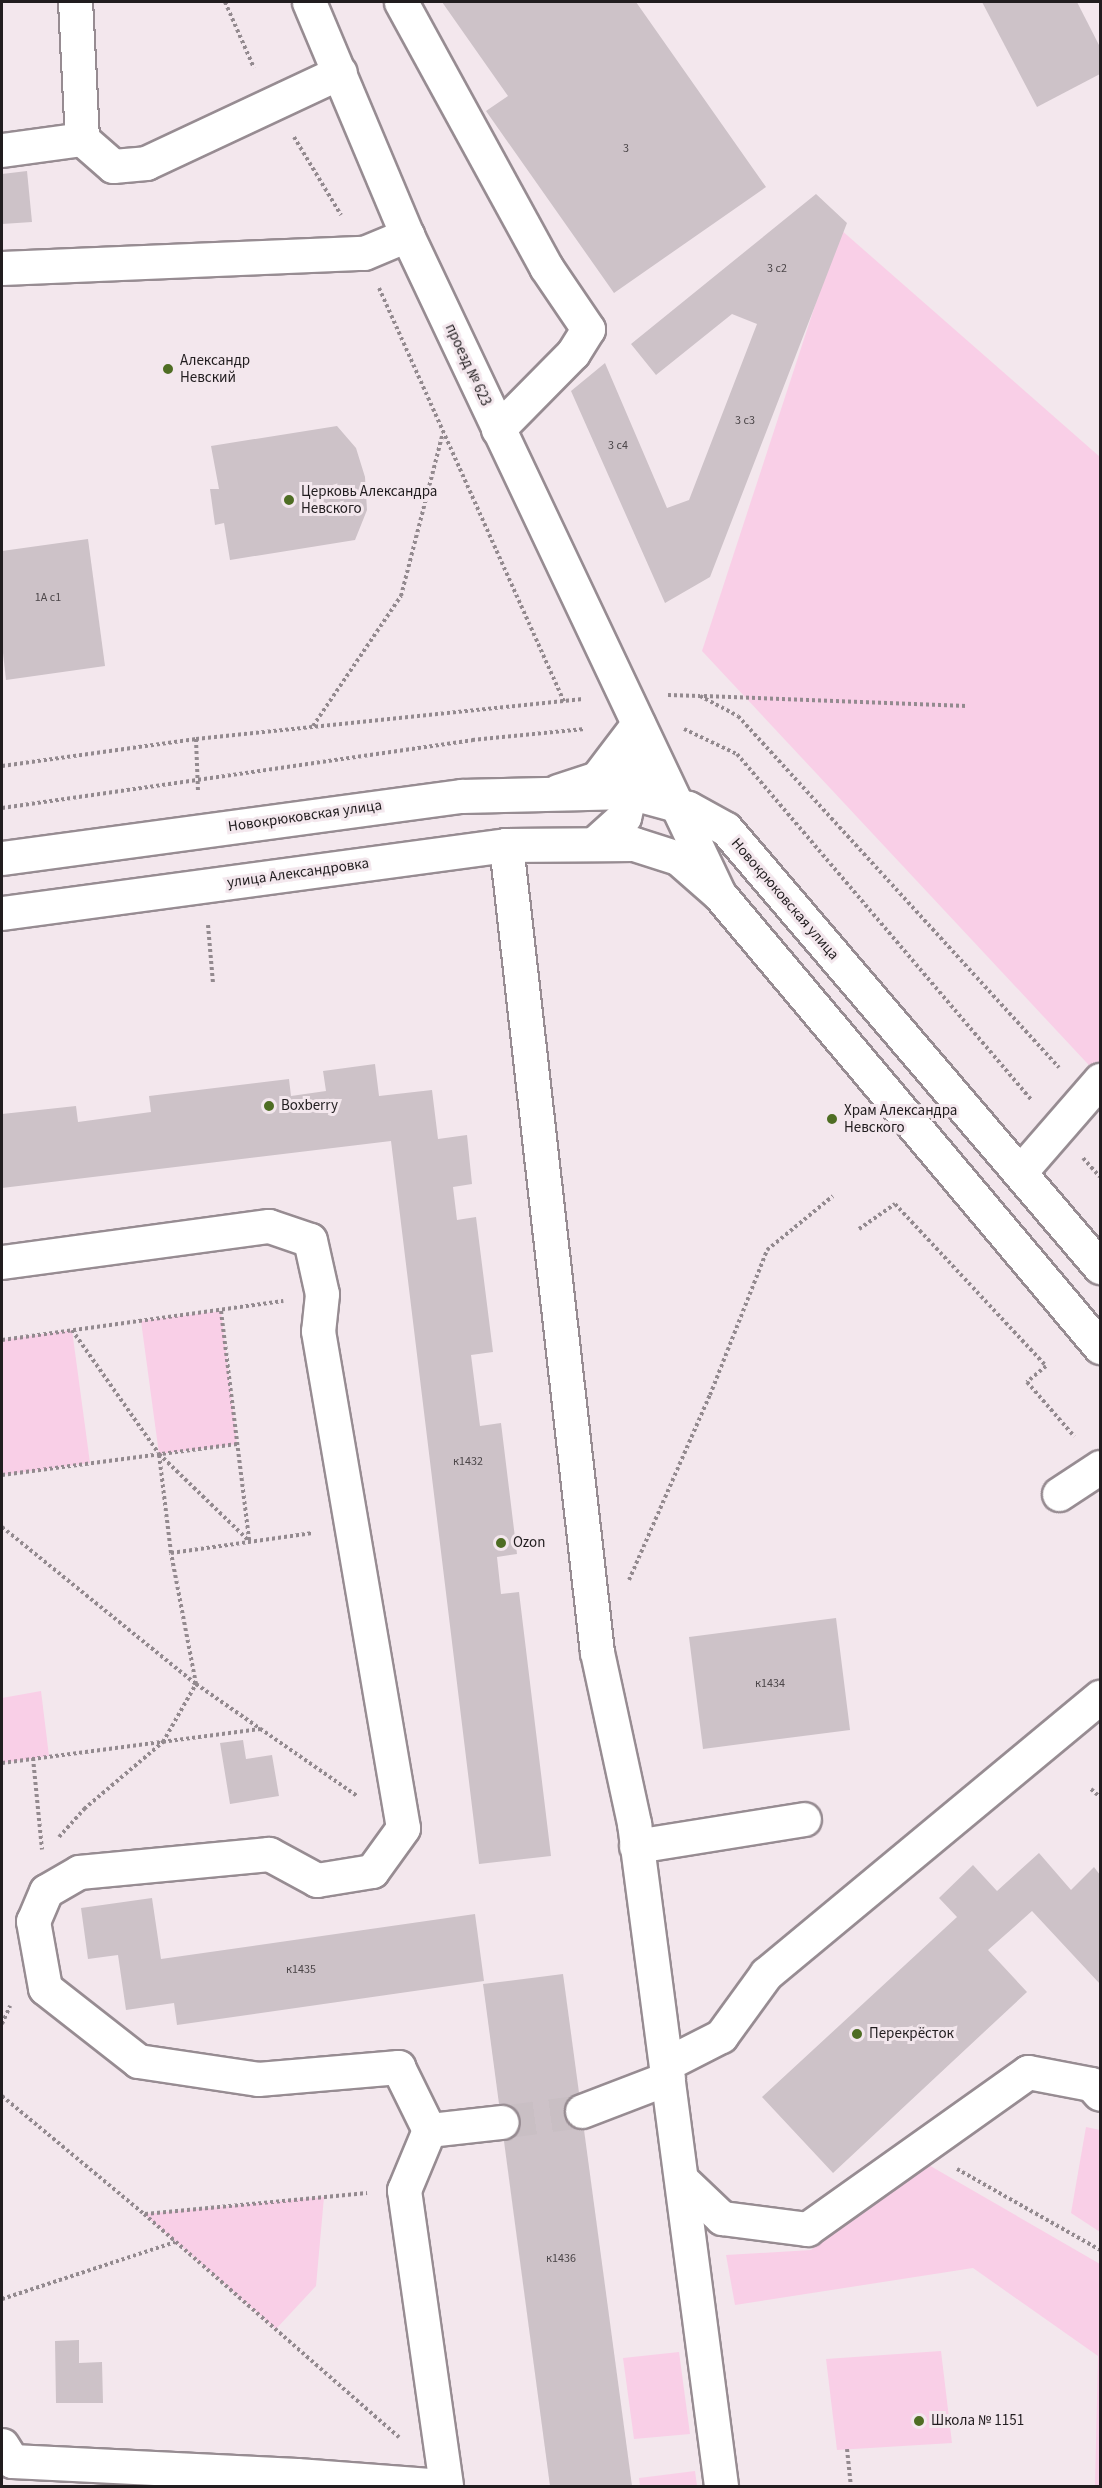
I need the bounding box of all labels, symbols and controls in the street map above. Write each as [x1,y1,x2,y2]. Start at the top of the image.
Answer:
house number: 3 [623,142,629,156]
house number: 3 с2 [767,262,787,276]
street label: проезд № 623 [441,321,495,409]
place label: Александр Невский [180,351,250,386]
marker: Александр Невский [161,362,175,376]
house number: 3 с3 [735,414,755,428]
house number: 3 с4 [608,439,628,453]
place label: Церковь Александра Невского [301,482,437,517]
marker: Церковь Александра Невского [282,493,296,507]
house number: 1А с1 [35,591,61,605]
street label: Новокрюковская улица [227,796,383,836]
street label: Новокрюковская улица [727,835,843,963]
street label: улица Александровка [226,854,370,892]
place label: Boxberry [281,1097,338,1115]
marker: Boxberry [262,1099,276,1113]
place label: Храм Александра Невского [844,1101,957,1136]
marker: Храм Александра Невского [825,1112,839,1126]
house number: к1432 [453,1455,483,1469]
place label: Ozon [513,1534,545,1552]
marker: Ozon [494,1536,508,1550]
house number: к1434 [755,1677,785,1691]
house number: к1435 [286,1963,316,1977]
place label: Перекрёсток [869,2025,954,2043]
marker: Перекрёсток [850,2027,864,2041]
house number: к1436 [546,2252,576,2266]
place label: Школа № 1151 [931,2412,1024,2430]
marker: Школа № 1151 [912,2414,926,2428]

